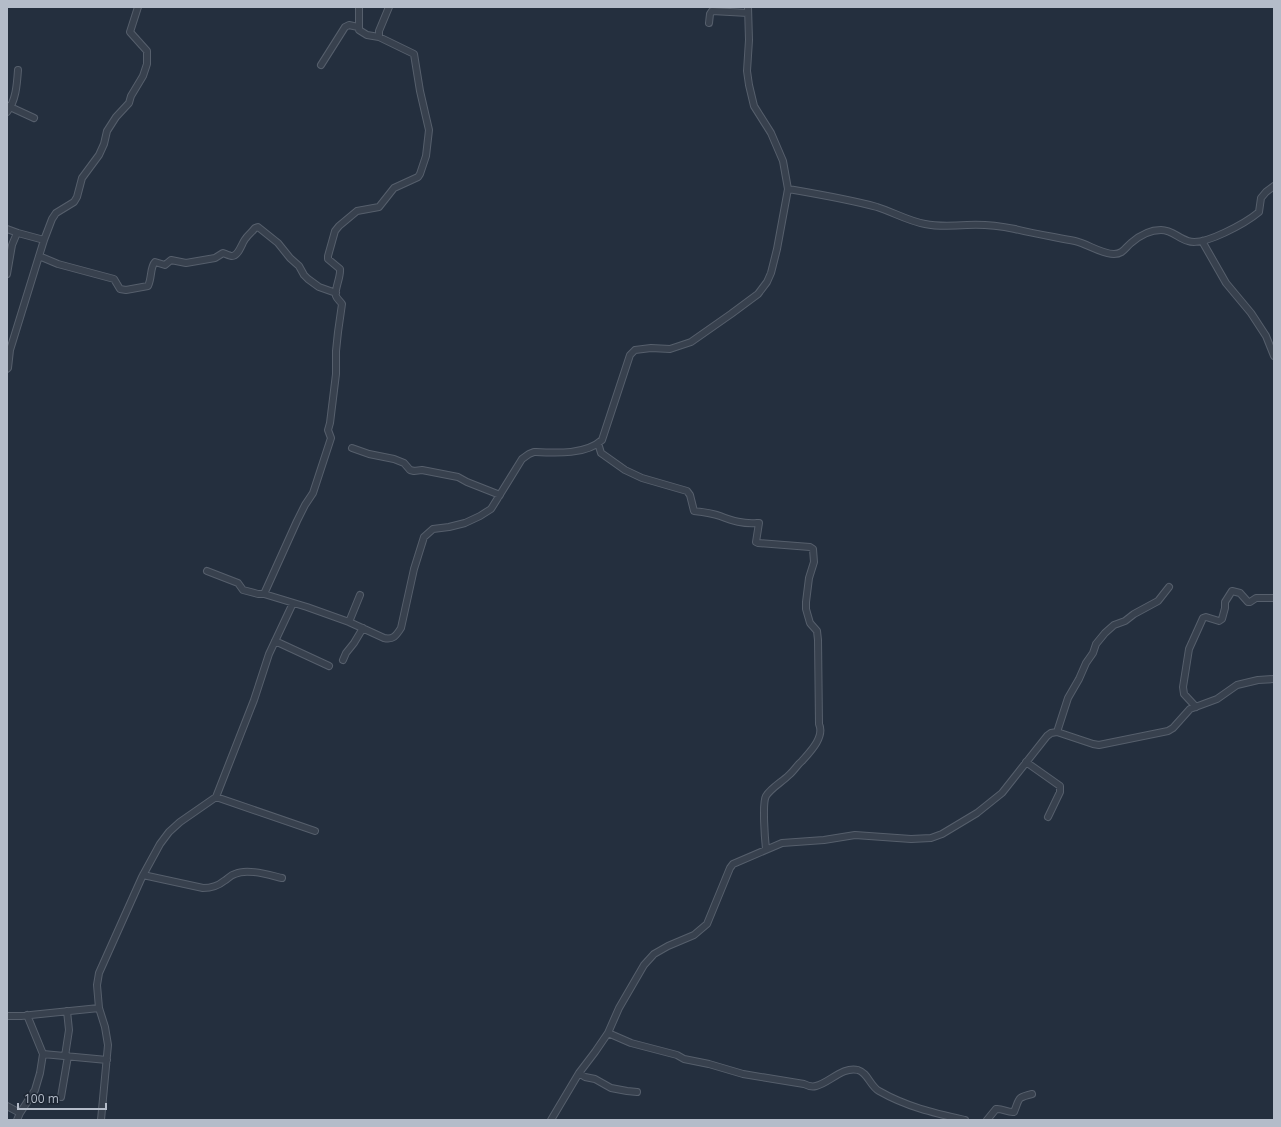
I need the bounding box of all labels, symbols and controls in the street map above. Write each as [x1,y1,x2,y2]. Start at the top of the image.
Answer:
scale bar [18,1085,106,1111]
text: 100 m [24,1090,59,1107]

